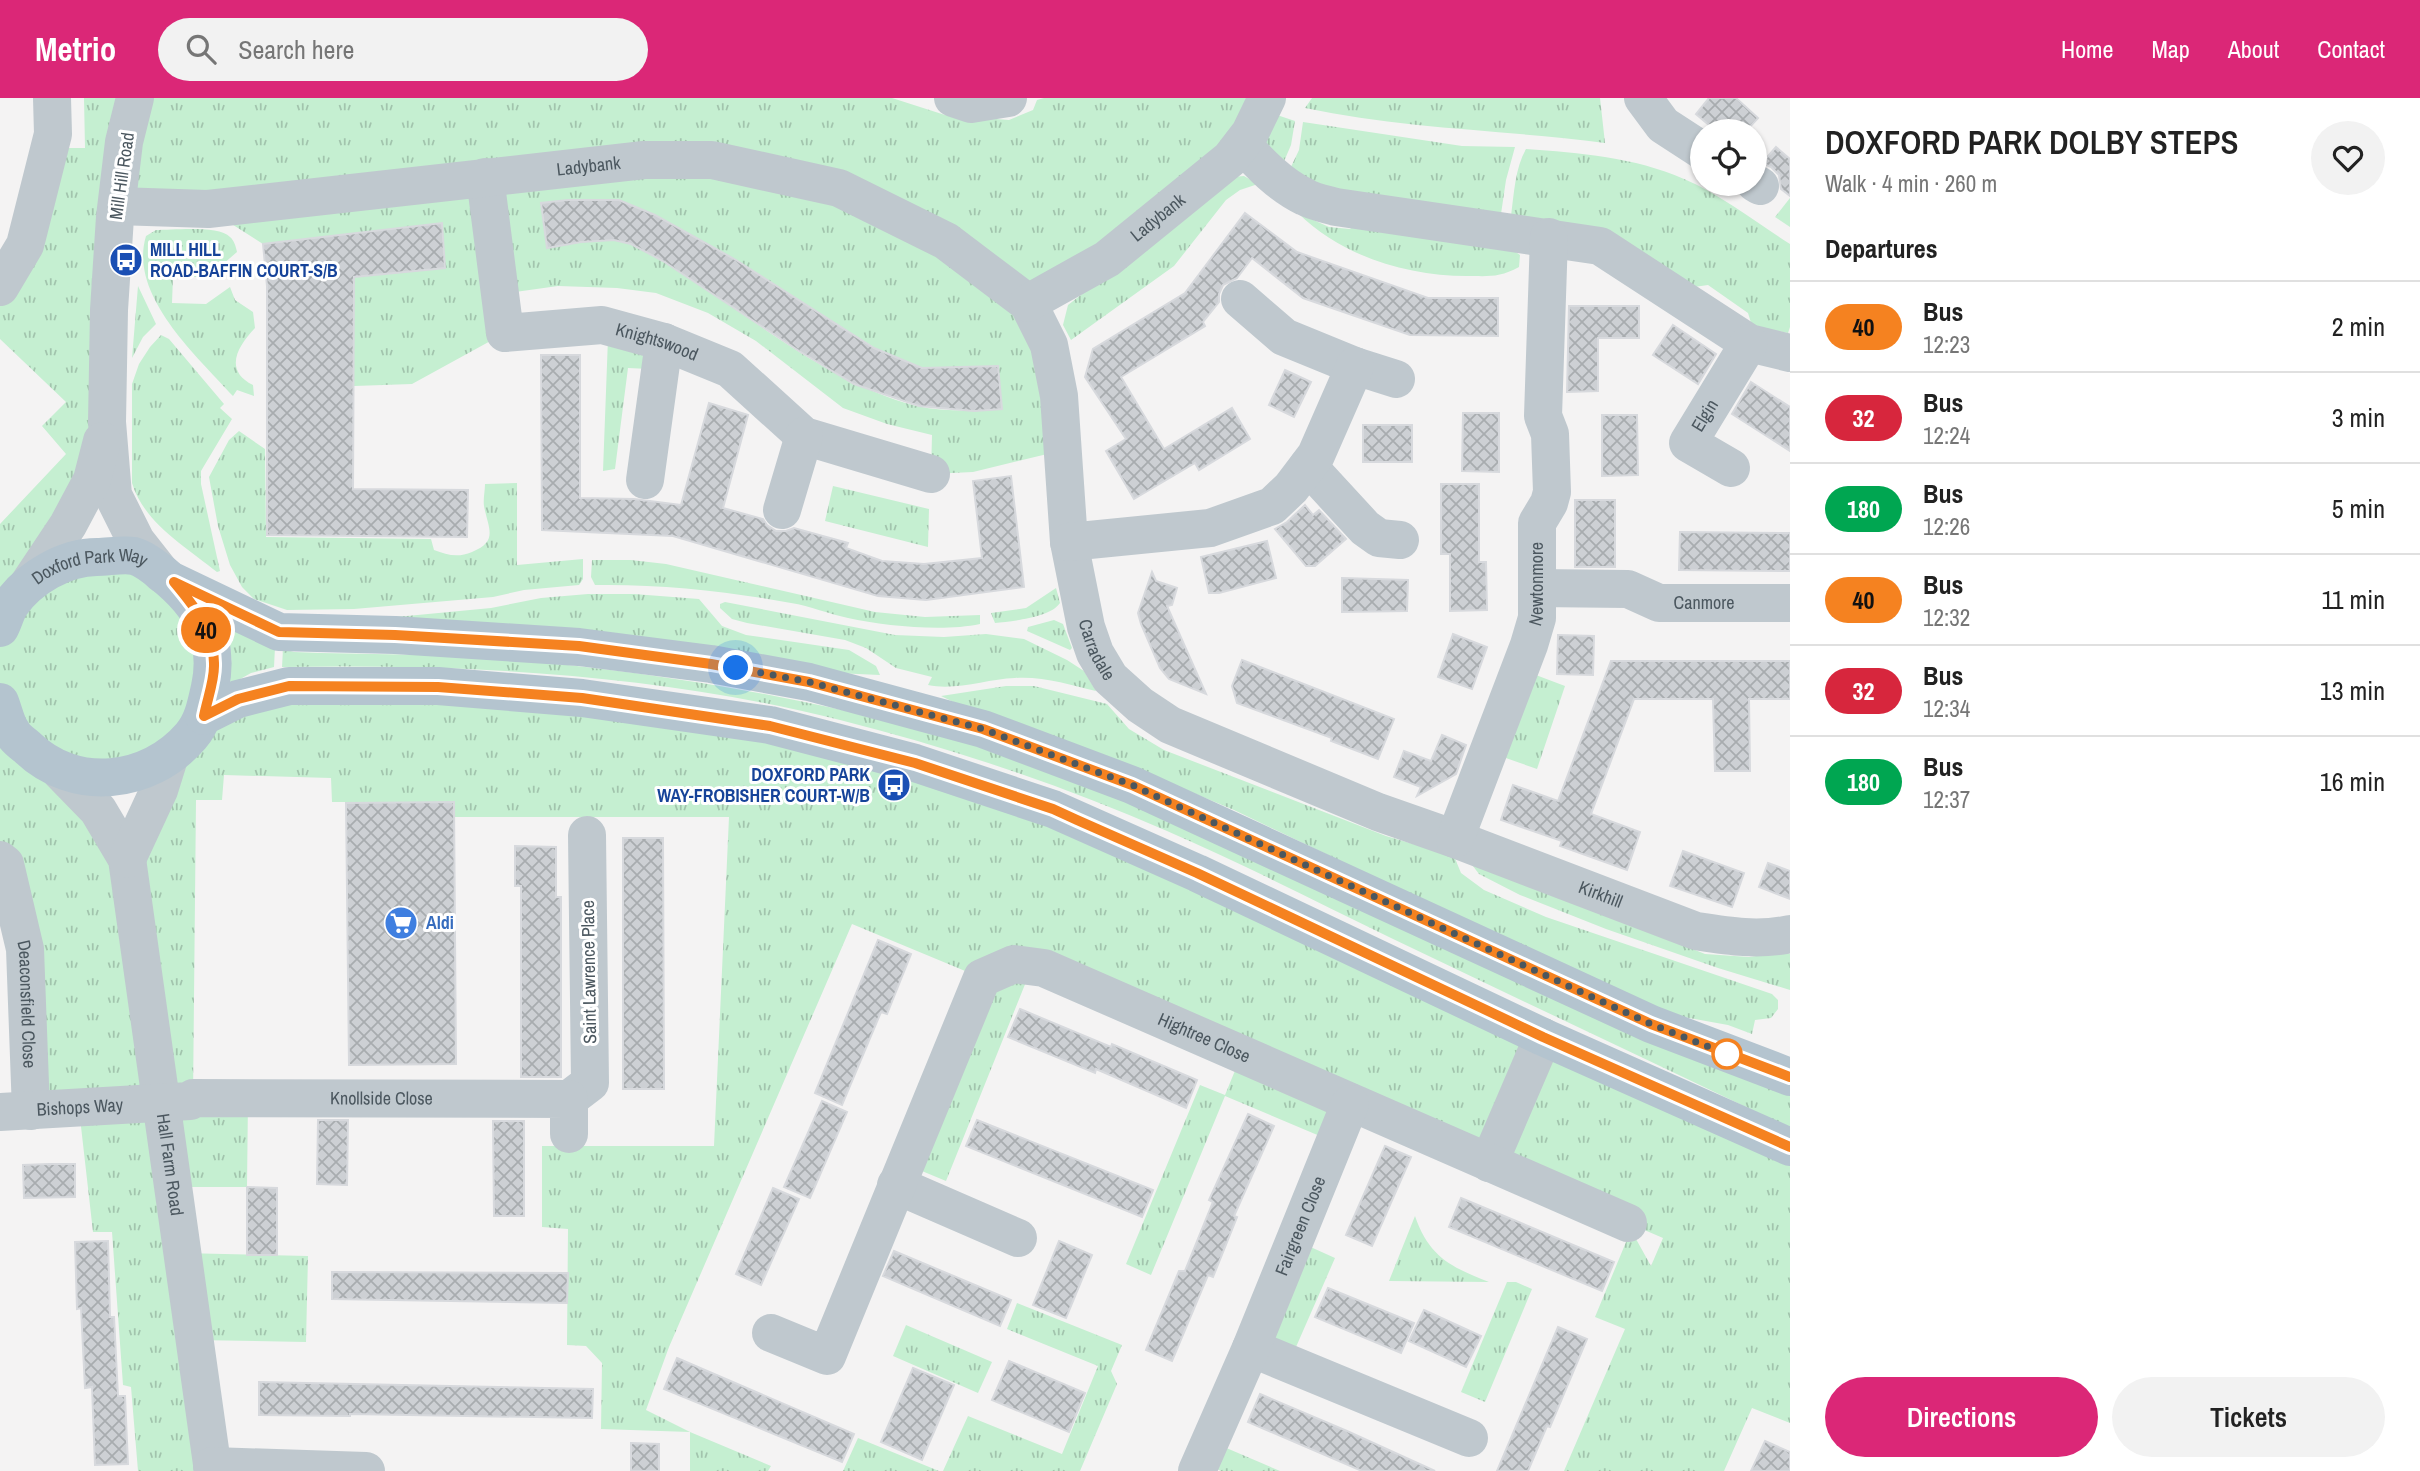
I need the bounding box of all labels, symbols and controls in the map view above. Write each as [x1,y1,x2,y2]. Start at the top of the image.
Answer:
search box [158,18,648,81]
text: Metrio [35,27,116,71]
icon: search [182,30,220,68]
text: Search here [238,32,354,67]
text: Home [2061,33,2113,65]
text: Map [2151,33,2190,65]
text: About [2228,33,2279,65]
text: Contact [2317,33,2385,65]
map controls [1690,119,1767,196]
button: locate [1690,119,1767,196]
text: DOXFORD PARK DOLBY STEPS [1825,120,2239,164]
button: heart [2311,121,2385,195]
street label: Mill Hill Road [103,131,140,221]
street label: Ladybank [555,150,622,182]
text: Walk · 4 min · 260 m [1825,168,1997,199]
street label: Ladybank [1125,187,1191,247]
text: Departures [1825,231,1938,266]
place label: MILL HILL ROAD-BAFFIN COURT-S/B [150,237,338,283]
bus stop icon: MILL HILL ROAD-BAFFIN COURT-S/B [107,241,145,279]
text: Bus [1923,294,1963,329]
text: 2 min [2332,309,2385,344]
text: 40 [1853,311,1874,343]
street label: Knightswood [613,316,702,367]
text: 12:23 [1923,329,1970,360]
text: Bus [1923,385,1963,420]
street label: Elgin [1685,394,1724,436]
text: 3 min [2332,400,2385,435]
text: 32 [1853,402,1874,434]
text: 12:24 [1923,420,1970,451]
text: Bus [1923,476,1963,511]
text: 5 min [2332,491,2385,526]
text: 180 [1847,493,1880,525]
text: 12:26 [1923,511,1970,542]
street label: Doxford Park Way [26,542,153,590]
street label: Newtonmore [1522,542,1549,629]
text: Bus [1923,567,1963,602]
text: 11 min [2321,582,2385,617]
text: 40 [1853,584,1874,616]
street label: Canmore [1674,590,1734,615]
text: 12:32 [1923,602,1970,633]
line badge: 40 [174,607,238,653]
text: 40 [195,614,217,646]
street label: Carradale [1073,617,1122,685]
your location [718,650,753,685]
text: Bus [1923,658,1963,693]
text: 13 min [2320,673,2385,708]
text: 32 [1853,675,1874,707]
text: 12:34 [1923,693,1970,724]
text: Bus [1923,749,1963,784]
place label: DOXFORD PARK WAY-FROBISHER COURT-W/B [657,762,870,808]
text: 16 min [2320,764,2385,799]
bus stop icon: DOXFORD PARK WAY-FROBISHER COURT-W/B [875,766,913,804]
text: 180 [1847,766,1880,798]
text: 12:37 [1923,784,1970,815]
street label: Kirkhill [1575,874,1626,914]
street label: Saint Lawrence Place [575,900,602,1044]
supermarket icon: Aldi [382,904,420,942]
place label: Aldi [426,910,454,935]
street label: Deaconsfield Close [11,937,42,1069]
street label: Hightree Close [1154,1006,1254,1069]
unlabelled marker [1712,1039,1742,1069]
street label: Knollside Close [330,1085,433,1111]
street label: Bishops Way [36,1092,124,1122]
street label: Hall Farm Road [151,1112,190,1217]
street label: Fairgreen Close [1269,1172,1331,1279]
button: Directions [1825,1377,2098,1457]
button: Tickets [2112,1377,2385,1457]

